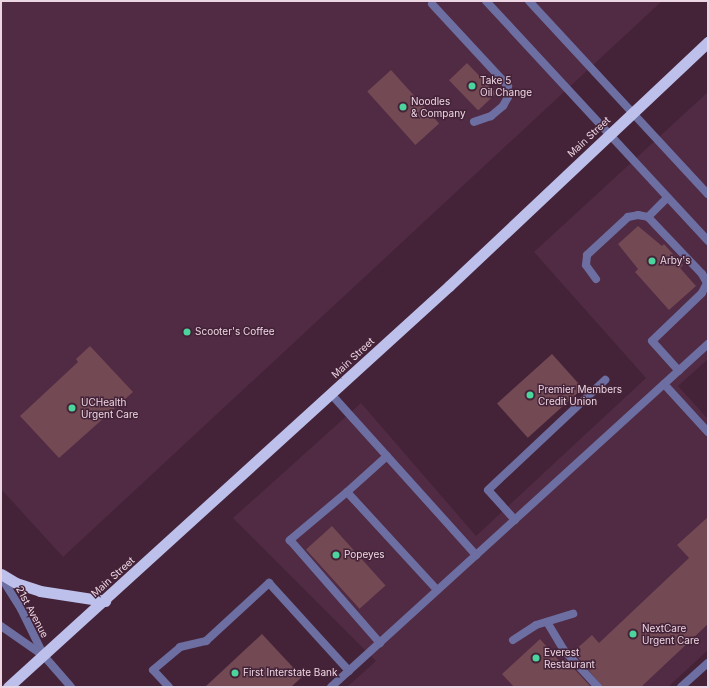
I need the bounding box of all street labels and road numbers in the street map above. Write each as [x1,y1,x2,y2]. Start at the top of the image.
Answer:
street label: Main Street [565,114,613,160]
street label: Main Street [329,335,377,381]
street label: Main Street [89,554,137,600]
street label: 21st Avenue [13,584,51,640]

